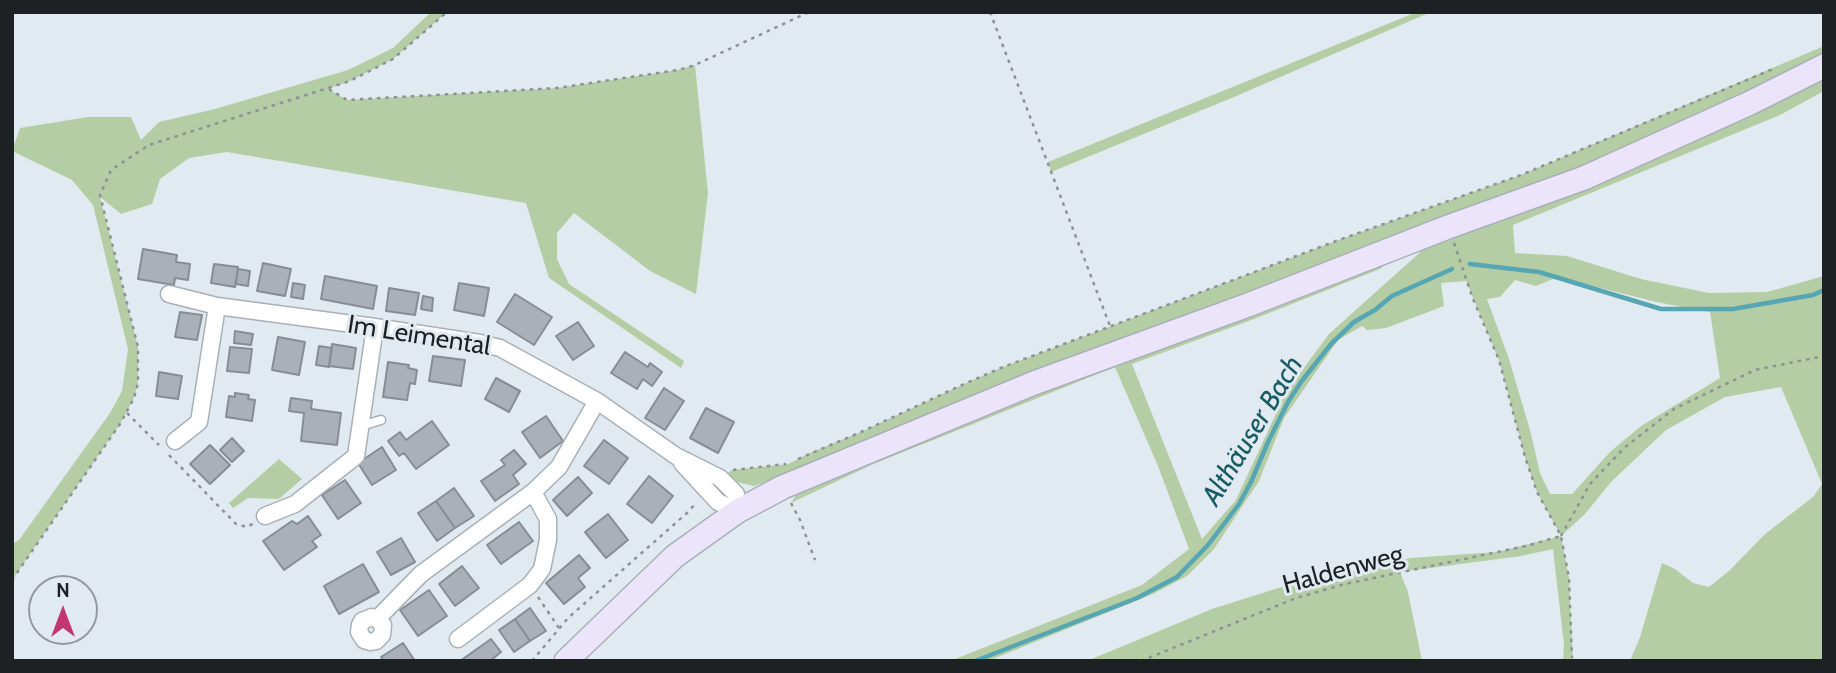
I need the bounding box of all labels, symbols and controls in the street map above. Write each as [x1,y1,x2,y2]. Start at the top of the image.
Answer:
street label: Im Leimental [345,309,493,363]
water label: Althäuser Bach [1195,350,1311,512]
street label: Haldenweg [1279,539,1407,601]
north arrow [28,575,98,645]
text: N [56,579,70,602]

